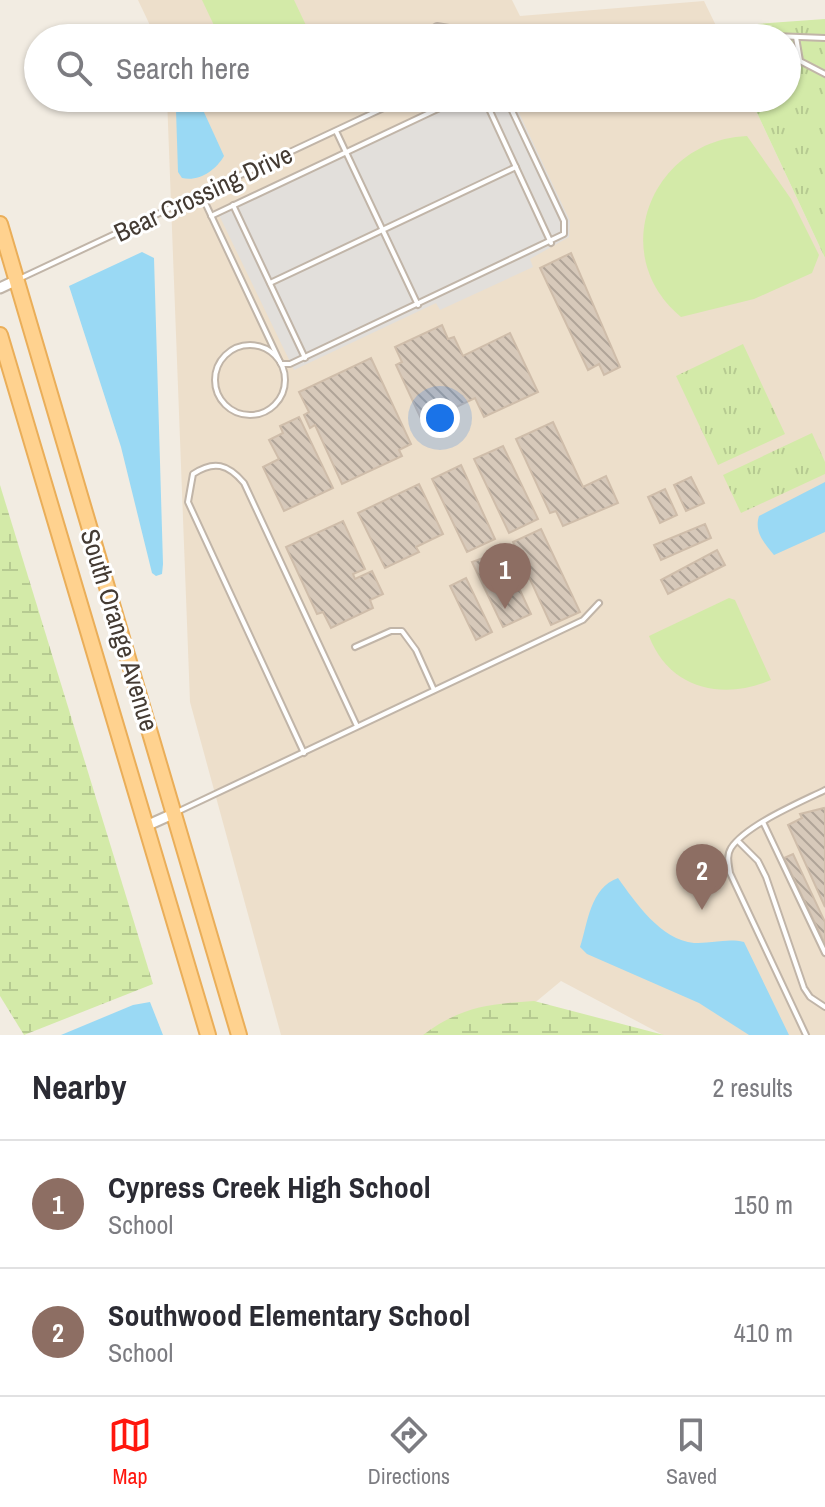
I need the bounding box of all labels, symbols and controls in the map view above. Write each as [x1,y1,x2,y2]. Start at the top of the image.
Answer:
search box [24,24,801,112]
icon: search [52,46,96,90]
text: Search here [116,48,250,88]
street label: Bear Crossing Drive [108,136,298,250]
your location [420,398,460,438]
street label: South Orange Avenue [73,525,167,735]
pin: 1 [479,543,531,609]
pin: 2 [676,844,728,910]
text: Nearby [32,1064,127,1110]
text: 2 results [712,1070,793,1105]
text: Cypress Creek High School [108,1167,431,1207]
text: 1 [52,1187,64,1222]
text: 150 m [734,1187,793,1222]
text: School [108,1207,173,1242]
text: Southwood Elementary School [108,1295,470,1335]
text: 2 [52,1315,64,1350]
text: 410 m [734,1315,793,1350]
text: School [108,1335,173,1370]
tab: Map [108,1413,152,1491]
tab: Directions [368,1413,450,1491]
tab: Saved [666,1413,717,1491]

